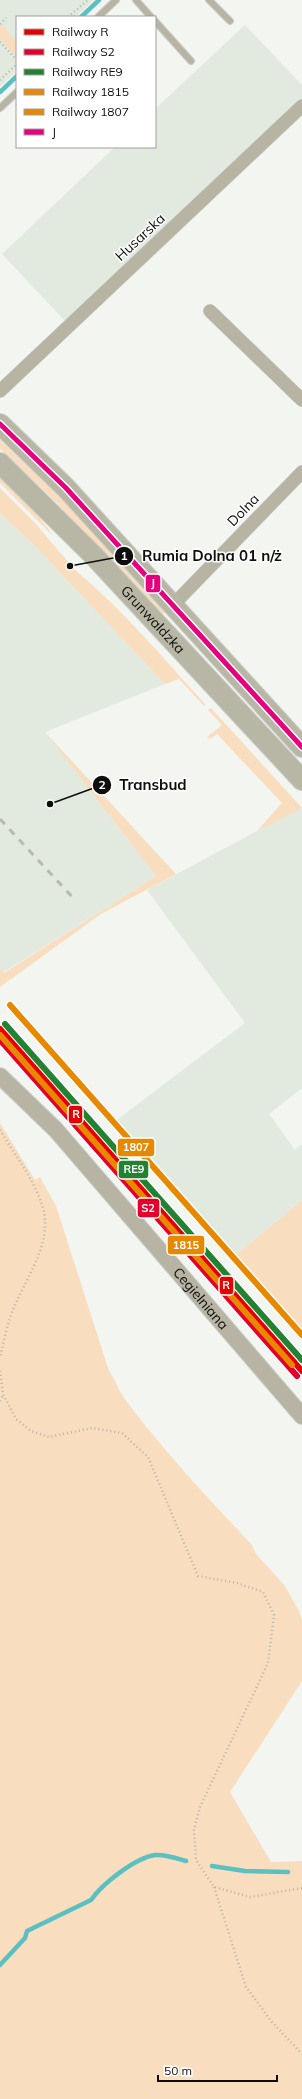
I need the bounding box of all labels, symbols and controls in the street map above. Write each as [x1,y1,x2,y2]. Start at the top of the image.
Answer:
legend [16,16,156,148]
text: Railway R [52,24,108,39]
text: Railway S2 [52,44,115,59]
text: Railway RE9 [52,64,123,79]
text: Railway 1815 [52,84,129,99]
text: Railway 1807 [52,104,129,119]
text: J [52,124,56,139]
street label: Husarska [111,209,169,265]
street label: Dolna [223,490,263,530]
callout: Rumia Dolna 01 n/ż [114,542,290,569]
text: Rumia Dolna 01 n/ż [142,546,282,565]
text: 1 [120,548,128,563]
line badge: J [145,574,161,593]
text: J [151,576,155,590]
street label: Grunwaldzka [117,582,189,657]
callout: Transbud [92,771,195,798]
text: Transbud [119,775,187,794]
text: 2 [98,777,106,792]
line badge: R [68,1105,83,1124]
text: R [72,1107,80,1121]
line badge: 1807 [117,1138,155,1157]
text: 1807 [123,1140,150,1154]
line badge: RE9 [118,1160,149,1179]
text: RE9 [124,1162,145,1176]
line badge: S2 [137,1198,160,1218]
text: S2 [141,1201,155,1215]
line badge: 1815 [167,1235,205,1255]
text: 1815 [173,1238,200,1252]
street label: Cegielniana [169,1264,233,1333]
line badge: R [219,1276,234,1295]
text: R [222,1278,230,1292]
scale bar [158,2057,277,2083]
text: 50 m [164,2063,192,2078]

